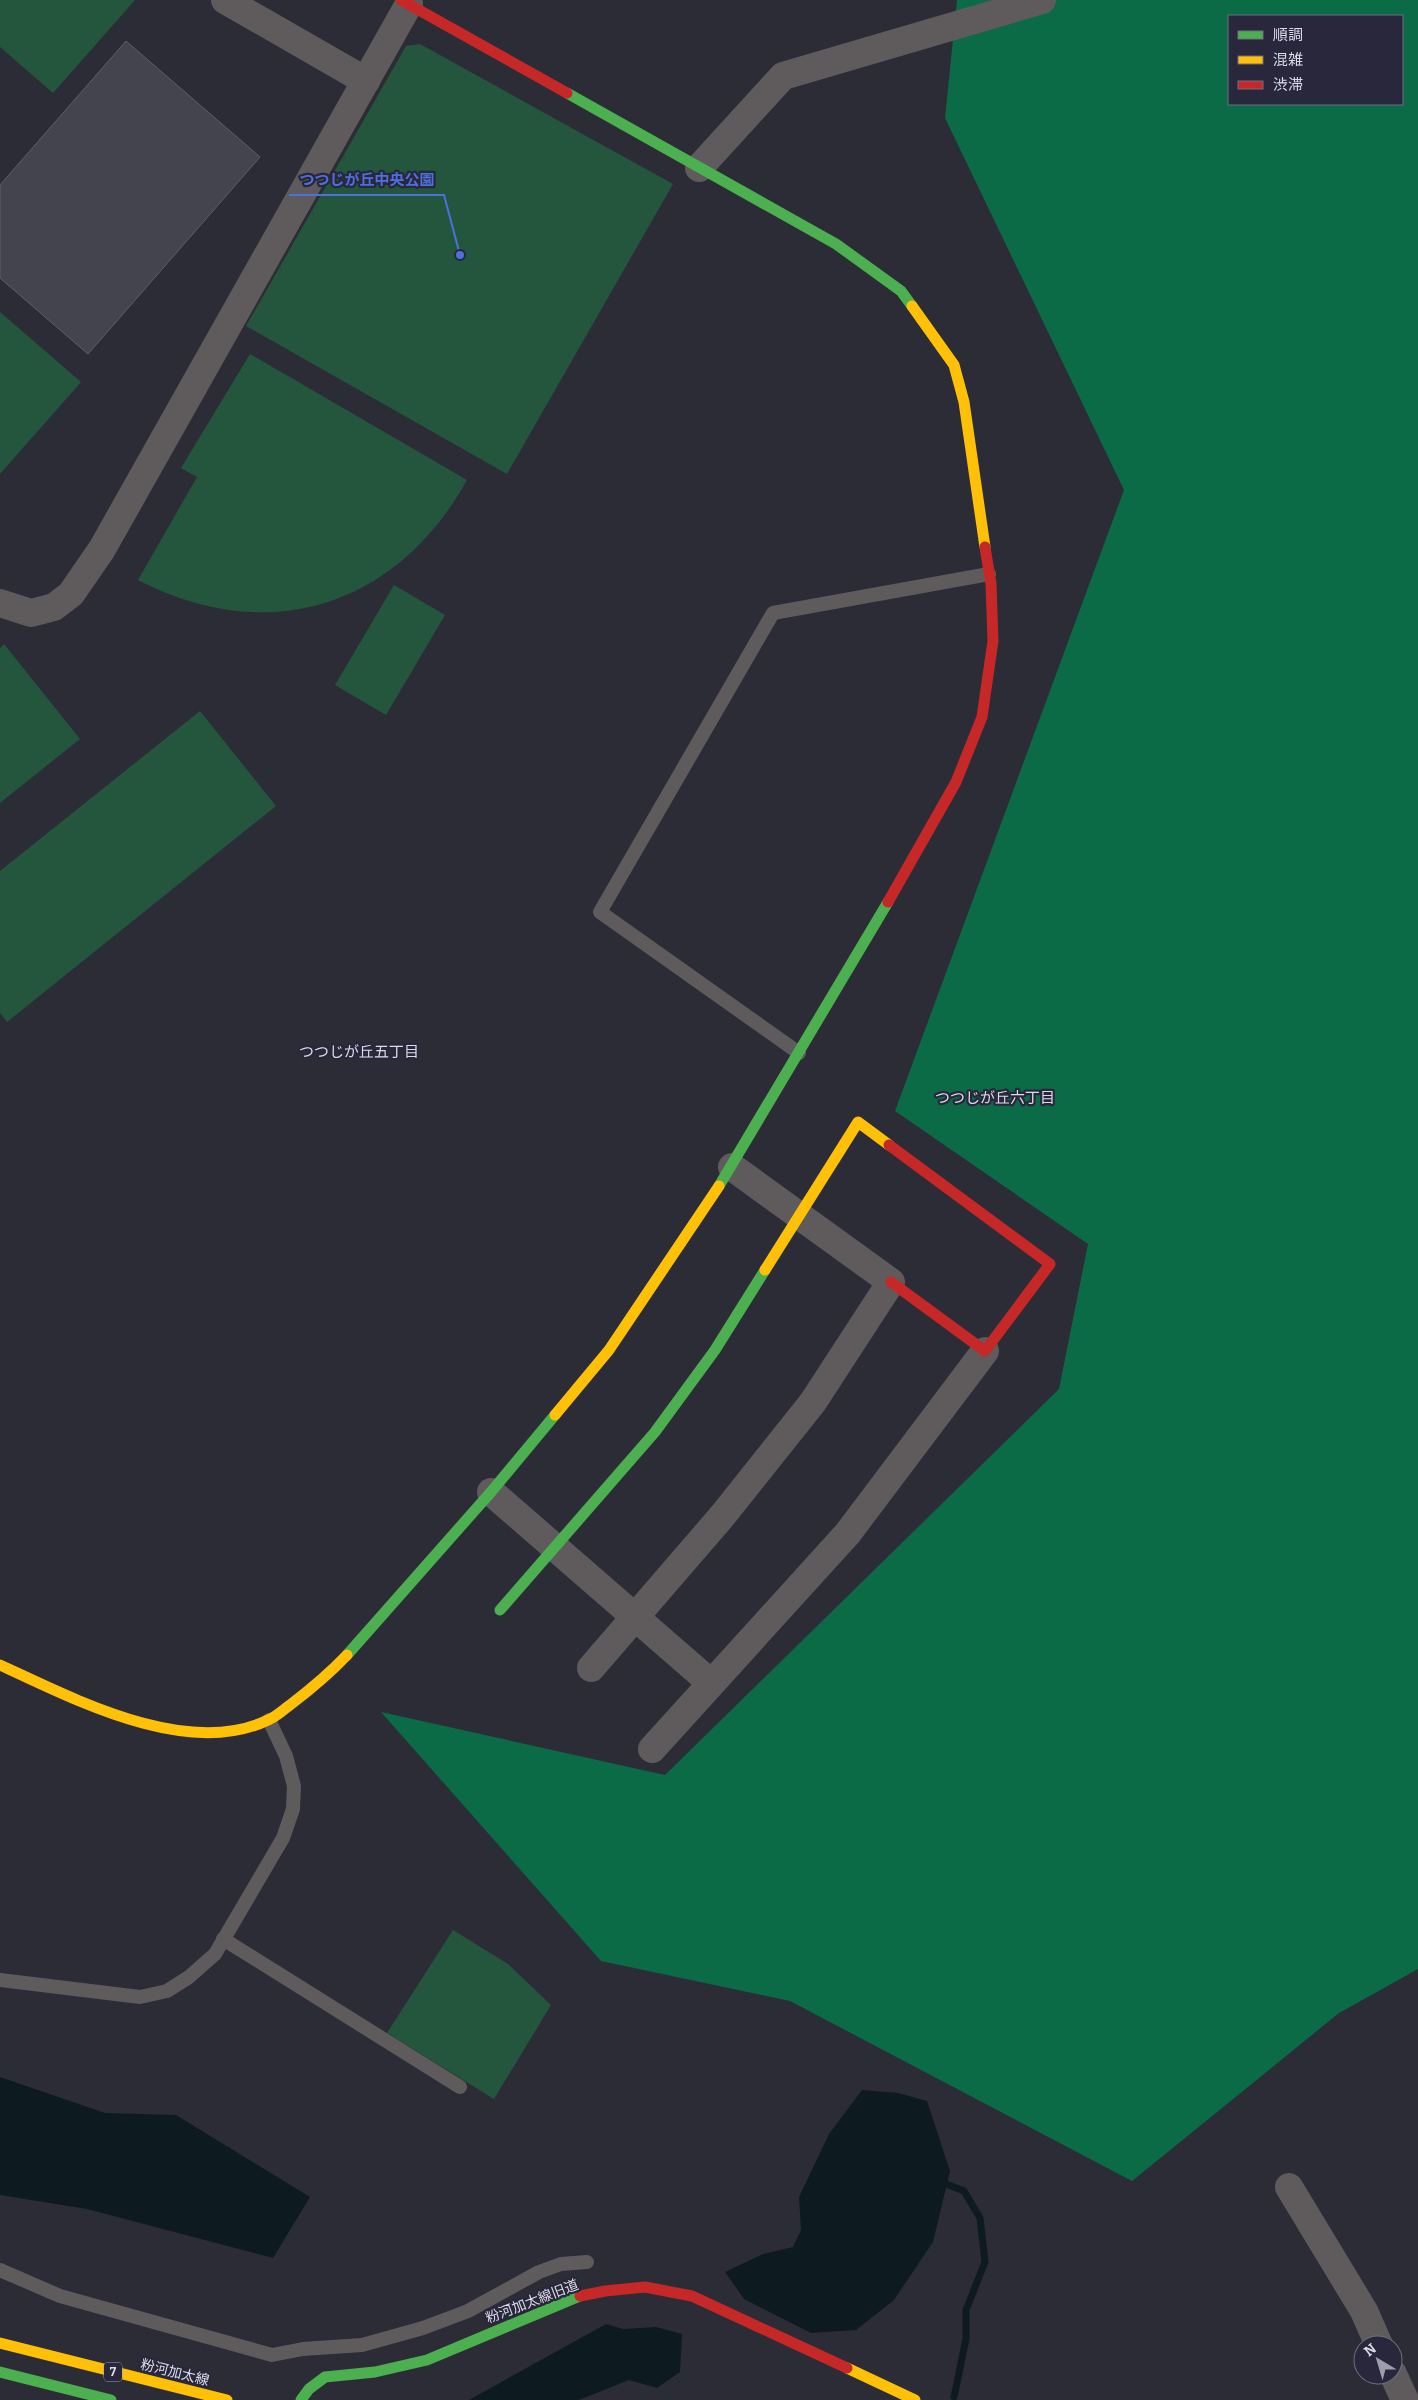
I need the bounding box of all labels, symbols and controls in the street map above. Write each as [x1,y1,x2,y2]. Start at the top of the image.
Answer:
legend [1228,15,1403,105]
text: 順調 [1273,26,1303,44]
text: 混雑 [1273,51,1303,69]
text: 渋滞 [1273,76,1303,94]
callout: つつじが丘中央公園 [289,165,444,195]
text: つつじが丘中央公園 [299,171,435,189]
district label: つつじが丘五丁目 [299,1043,419,1061]
district label: つつじが丘六丁目 [935,1089,1055,1107]
street label: 粉河加太線旧道 [483,2276,581,2327]
north arrow [1353,2335,1403,2385]
text: N [1361,2340,1380,2360]
street label: 粉河加太線 [139,2356,211,2389]
road number: 7 [104,2362,122,2382]

